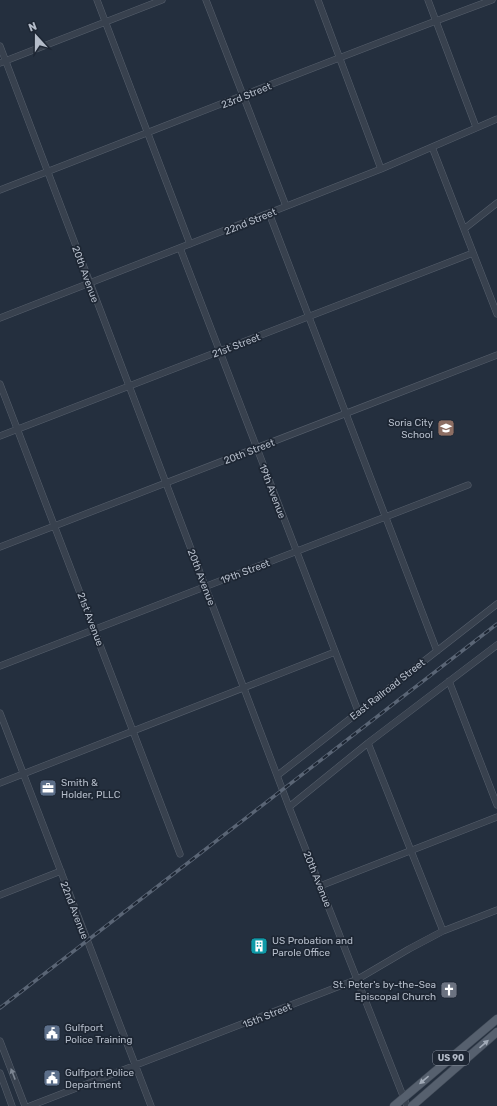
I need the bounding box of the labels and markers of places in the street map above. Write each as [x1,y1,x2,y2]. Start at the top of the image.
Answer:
place label: Soria City School [388,417,433,441]
school or university icon: Soria City School [436,418,456,438]
place label: Smith & Holder, PLLC [61,777,121,801]
office icon: Smith & Holder, PLLC [38,778,58,798]
place label: US Probation and Parole Office [272,935,353,959]
building icon: US Probation and Parole Office [249,936,269,956]
place label: St. Peter's by-the-Sea Episcopal Church [333,979,436,1003]
church icon: St. Peter's by-the-Sea Episcopal Church [439,980,459,1000]
place label: Gulfport Police Training [65,1022,132,1046]
public building icon: Gulfport Police Training [42,1023,62,1043]
place label: Gulfport Police Department [65,1067,134,1091]
public building icon: Gulfport Police Department [42,1068,62,1088]

